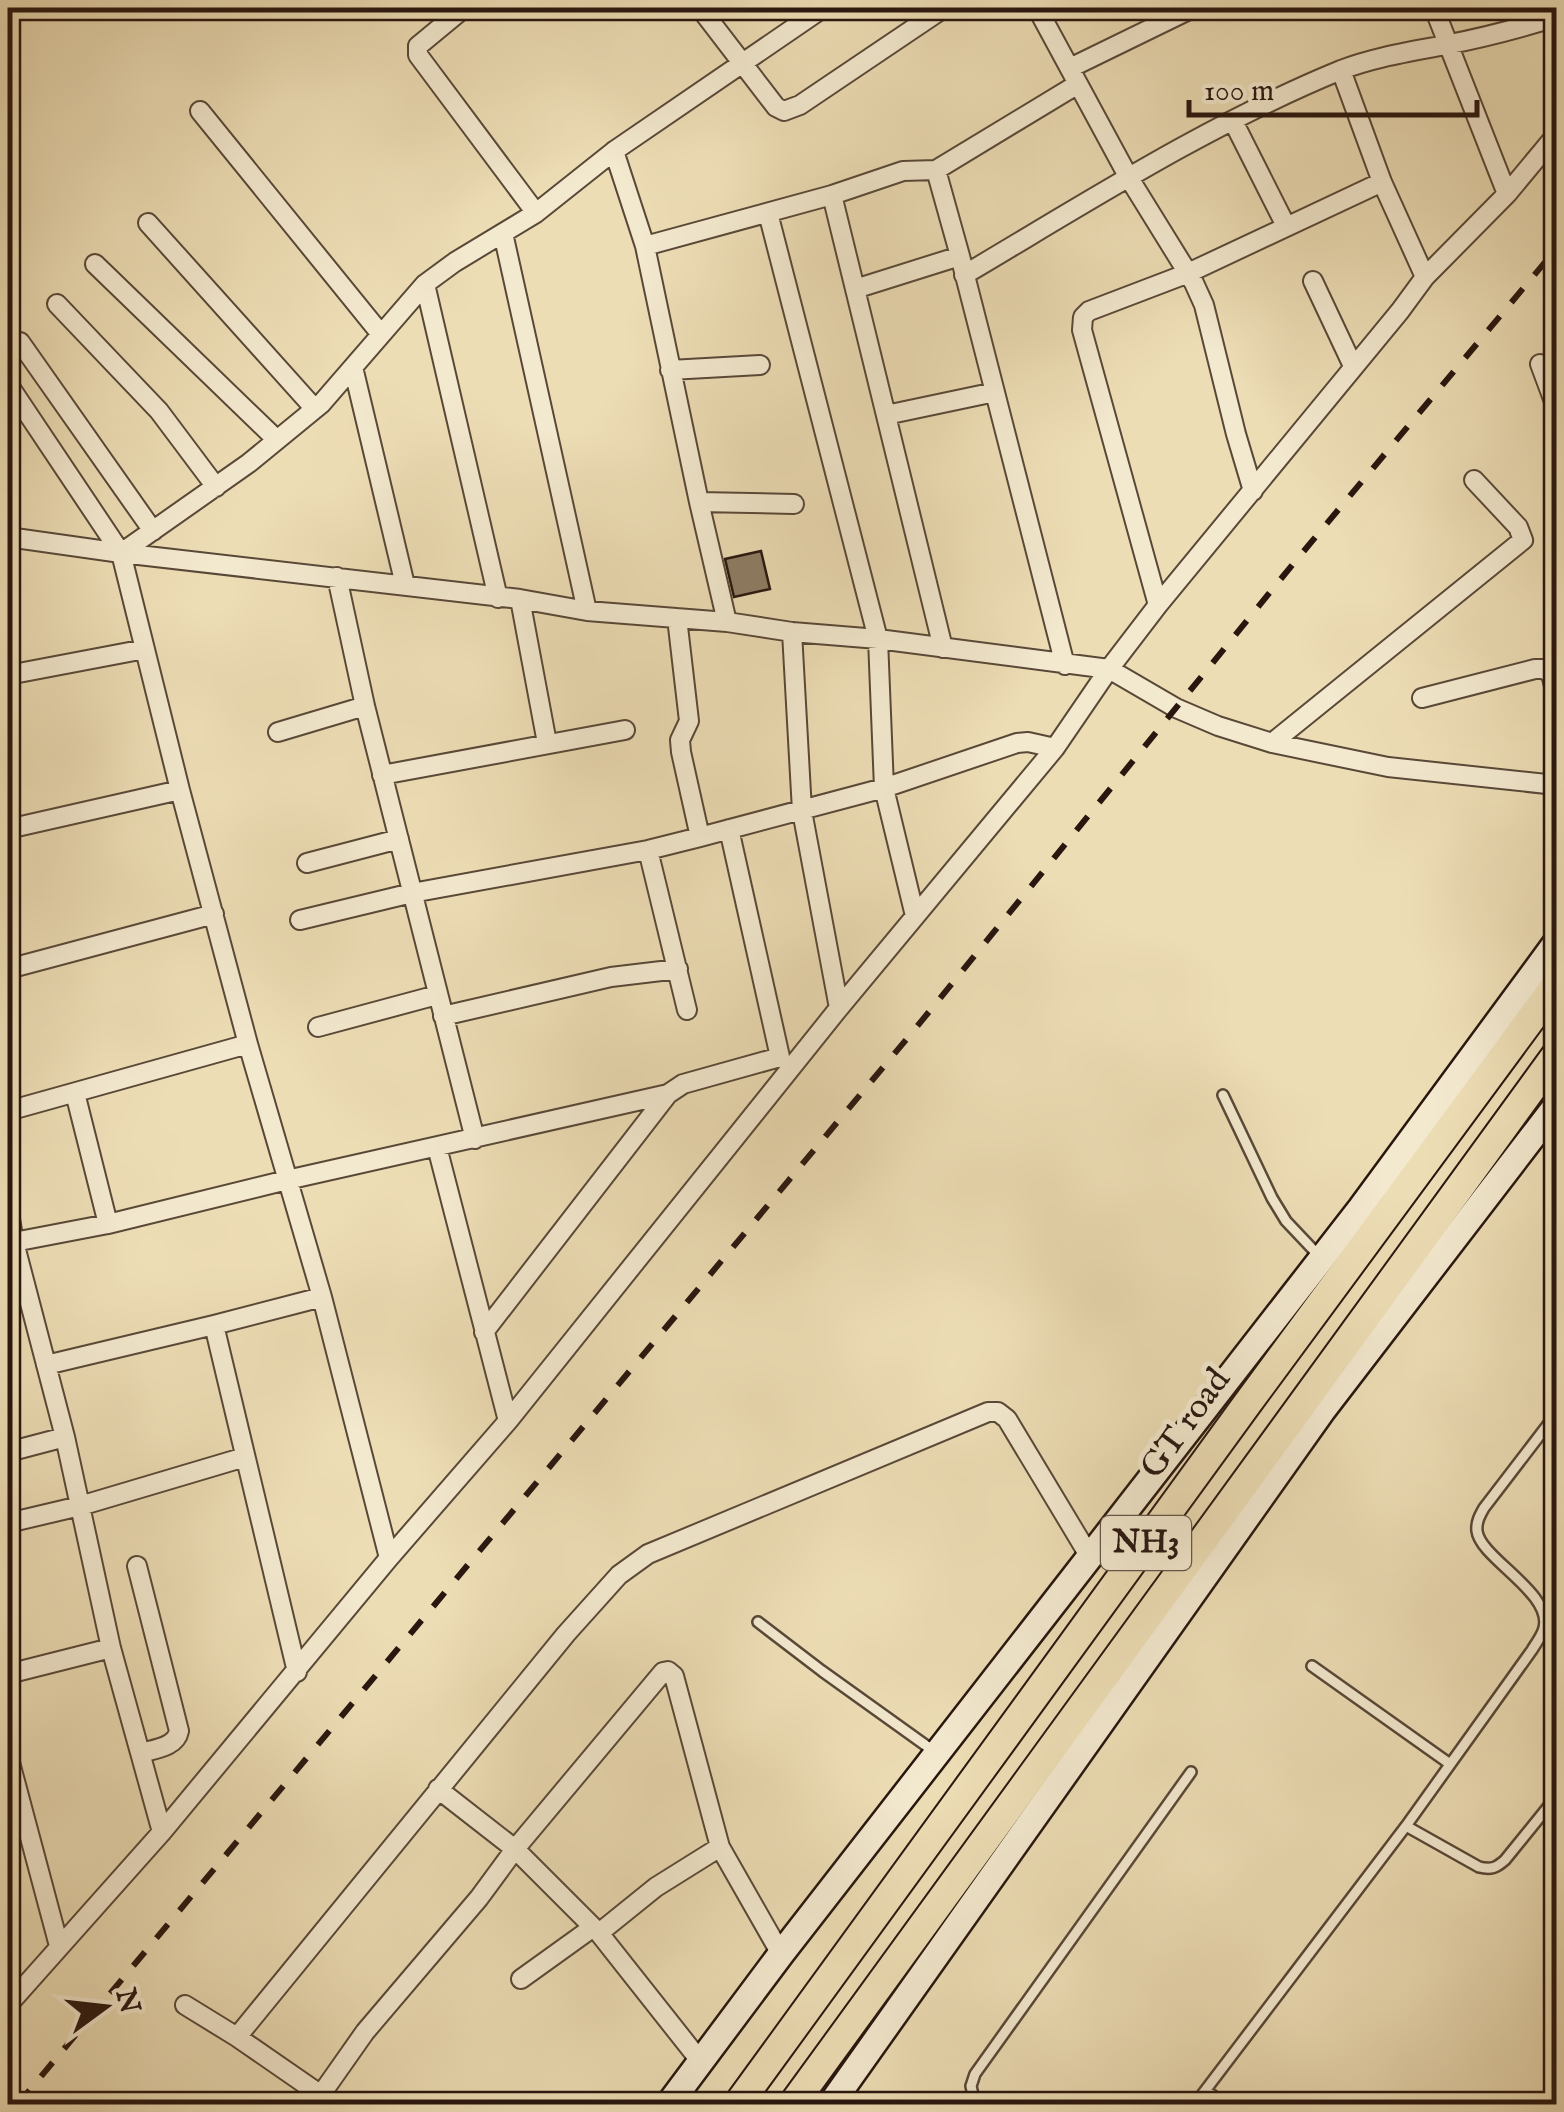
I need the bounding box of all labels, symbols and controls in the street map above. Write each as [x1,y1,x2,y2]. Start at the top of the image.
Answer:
scale bar [1189,55,1476,117]
text: 100 m [1204,73,1274,111]
street label: GT road [1131,1360,1241,1488]
road number: NH3 [1101,1516,1191,1570]
north arrow [55,1957,155,2057]
text: N [106,1984,147,2017]

